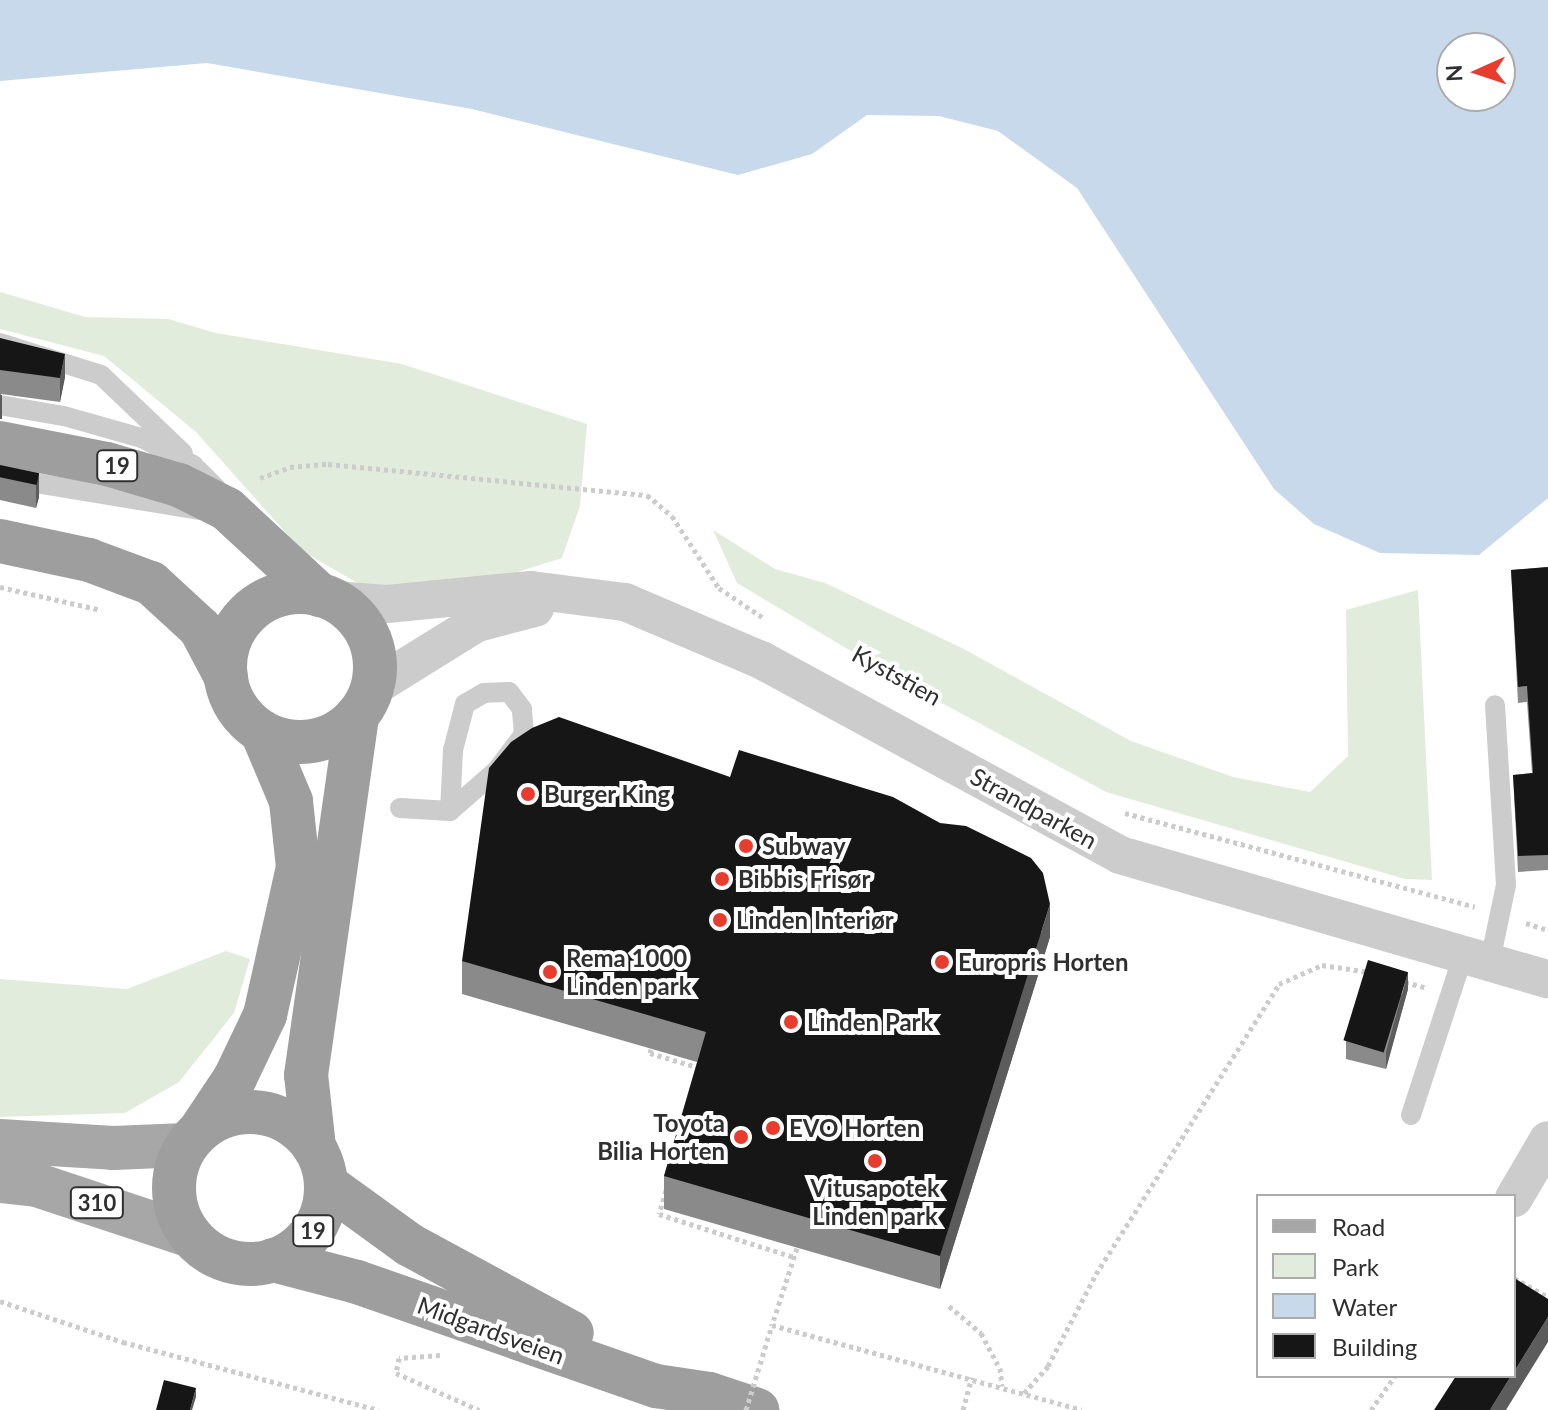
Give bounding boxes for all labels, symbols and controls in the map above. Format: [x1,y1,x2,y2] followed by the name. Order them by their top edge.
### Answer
[1436,32,1516,112] north arrow
[1440,64,1467,82] text: N
[95,448,139,484] road number: 19
[848,639,946,711] street label: Kyststien
[966,761,1102,855] street label: Strandparken
[544,780,671,808] place label: Burger King
[519,785,537,803] marker: Burger King
[762,832,846,860] place label: Subway
[737,837,755,855] marker: Subway
[738,865,870,893] place label: Bibbis Frisør
[713,870,731,888] marker: Bibbis Frisør
[736,906,894,934] place label: Linden Interiør
[711,911,729,929] marker: Linden Interiør
[566,944,691,1000] place label: Rema 1000 Linden park
[958,948,1128,976] place label: Europris Horten
[933,953,951,971] marker: Europris Horten
[541,963,559,981] marker: Rema 1000 Linden park
[807,1008,933,1036] place label: Linden Park
[782,1013,800,1031] marker: Linden Park
[597,1109,725,1165] place label: Toyota Bilia Horten
[789,1114,920,1142] place label: EVO Horten
[764,1119,782,1137] marker: EVO Horten
[732,1128,750,1146] marker: Toyota Bilia Horten
[866,1152,884,1170] marker: Vitusapotek Linden park
[810,1174,940,1230] place label: Vitusapotek Linden park
[69,1185,125,1221] road number: 310
[1256,1194,1516,1378] legend
[1332,1212,1385,1241] text: Road
[291,1213,335,1249] road number: 19
[1332,1252,1379,1281] text: Park
[414,1290,568,1370] street label: Midgardsveien
[1332,1292,1397,1321] text: Water
[1332,1332,1417,1361] text: Building

